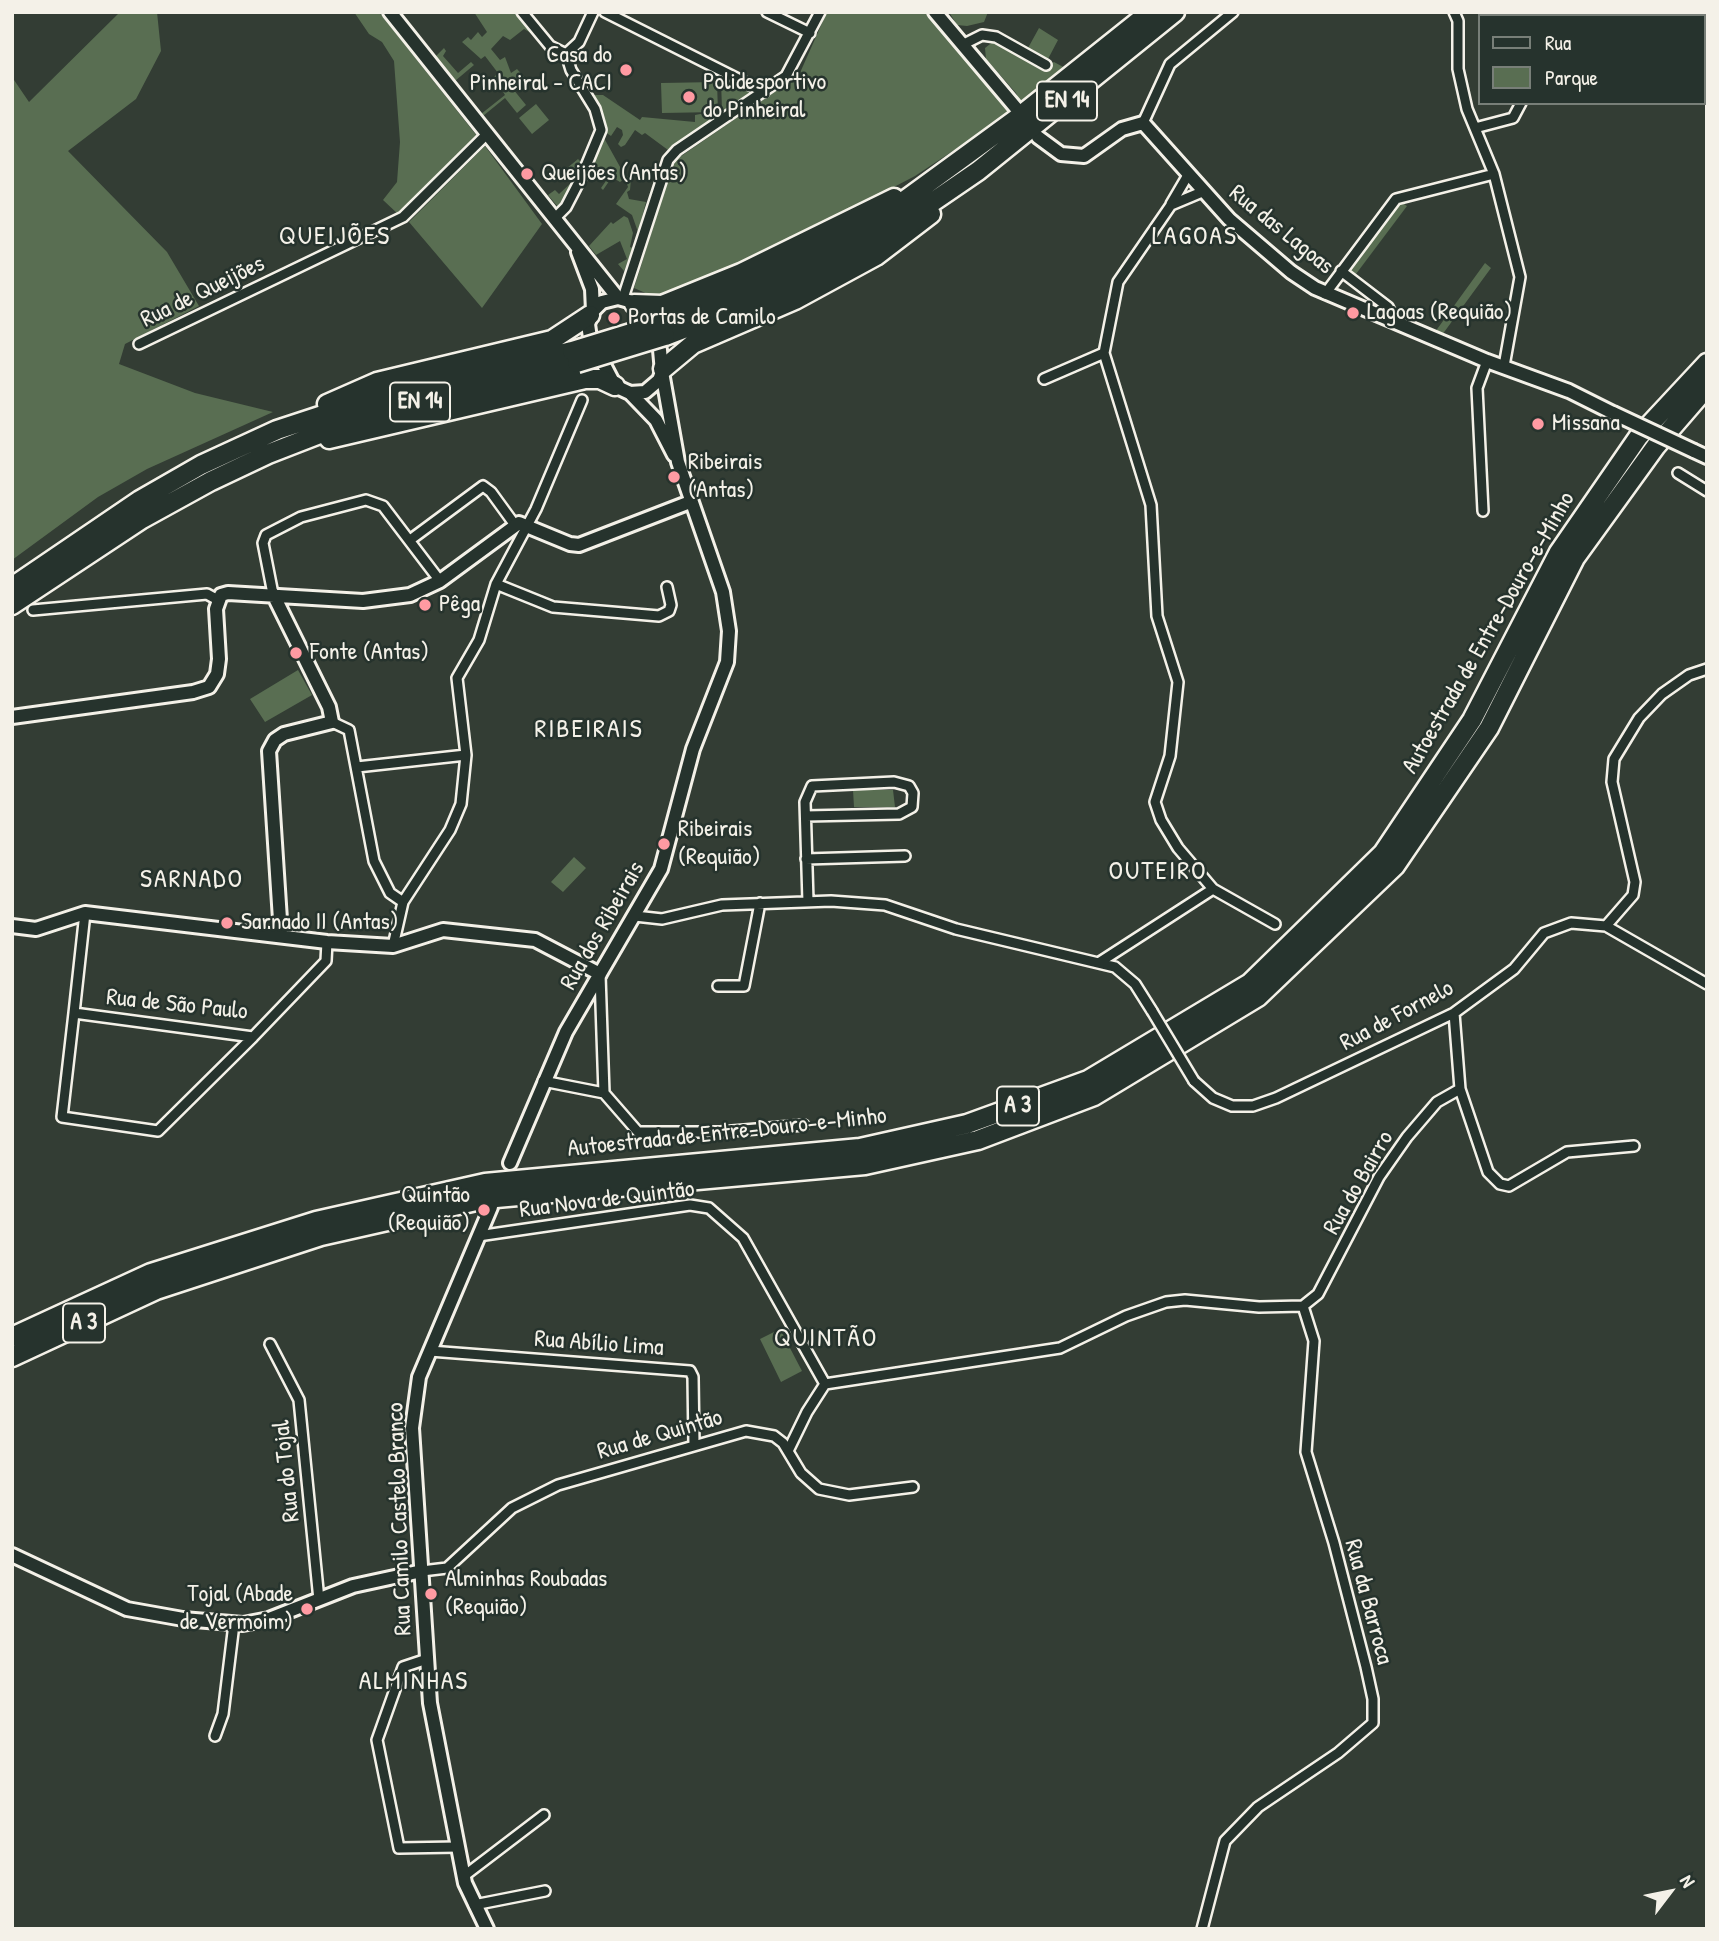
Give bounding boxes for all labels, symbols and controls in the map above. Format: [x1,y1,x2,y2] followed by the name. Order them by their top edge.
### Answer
[1478,14,1705,105] legend
[1545,28,1571,57] text: Rua
[470,42,612,98] place label: Casa do Pinheiral - CACI
[618,62,634,78] marker: Casa do Pinheiral - CACI
[1545,63,1598,92] text: Parque
[703,69,826,125] place label: Polidesportivo do Pinheiral
[1037,82,1097,120] road number: EN 14
[681,89,697,105] marker: Polidesportivo do Pinheiral
[541,160,687,188] place label: Queijões (Antas)
[519,166,535,182] marker: Queijões (Antas)
[1223,179,1339,281] street label: Rua das Lagoas
[280,221,390,253] district label: QUEIJÕES
[1153,221,1237,253] district label: LAGOAS
[136,250,270,334] street label: Rua de Queijões
[1367,299,1512,327] place label: Lagoas (Requião)
[628,304,776,332] place label: Portas de Camilo
[1345,305,1361,321] marker: Lagoas (Requião)
[606,310,622,326] marker: Portas de Camilo
[390,382,450,422] road number: EN 14
[1552,410,1620,438] place label: Missana
[1530,416,1546,432] marker: Missana
[688,449,762,505] place label: Ribeirais (Antas)
[666,469,682,485] marker: Ribeirais (Antas)
[1396,487,1582,779] street label: Autoestrada de Entre-Douro-e-Minho
[439,591,480,619] place label: Pêga
[417,597,433,613] marker: Pêga
[310,639,429,667] place label: Fonte (Antas)
[288,645,304,661] marker: Fonte (Antas)
[536,714,642,746] district label: RIBEIRAIS
[678,816,760,872] place label: Ribeirais (Requião)
[656,836,672,852] marker: Ribeirais (Requião)
[1109,856,1207,888] district label: OUTEIRO
[555,857,651,995] street label: Rua dos Ribeirais
[141,864,243,896] district label: SARNADO
[241,909,398,937] place label: Sarnado II (Antas)
[219,915,235,931] marker: Sarnado II (Antas)
[1335,974,1459,1058] street label: Rua de Fornelo
[105,983,249,1027] street label: Rua de São Paulo
[997,1086,1039,1126] road number: A 3
[566,1102,888,1164] street label: Autoestrada de Entre-Douro-e-Minho
[1318,1126,1400,1240] street label: Rua do Bairro
[518,1175,696,1225] street label: Rua Nova de Quintão
[388,1182,470,1238] place label: Quintão (Requião)
[476,1202,492,1218] marker: Quintão (Requião)
[63,1304,105,1342] road number: A 3
[775,1323,877,1355] district label: QUINTÃO
[533,1325,665,1363] street label: Rua Abílio Lima
[382,1402,418,1636] street label: Rua Camilo Castelo Branco
[594,1403,726,1467] street label: Rua de Quintão
[267,1419,307,1523] street label: Rua do Tojal
[1338,1536,1398,1668] street label: Rua da Barroca
[445,1566,607,1622] place label: Alminhas Roubadas (Requião)
[180,1581,293,1637] place label: Tojal (Abade de Vermoim)
[423,1586,439,1602] marker: Alminhas Roubadas (Requião)
[299,1601,315,1617] marker: Tojal (Abade de Vermoim)
[360,1666,468,1698] district label: ALMINHAS
[1635,1857,1705,1927] north arrow
[1674,1870,1702,1892] text: N

